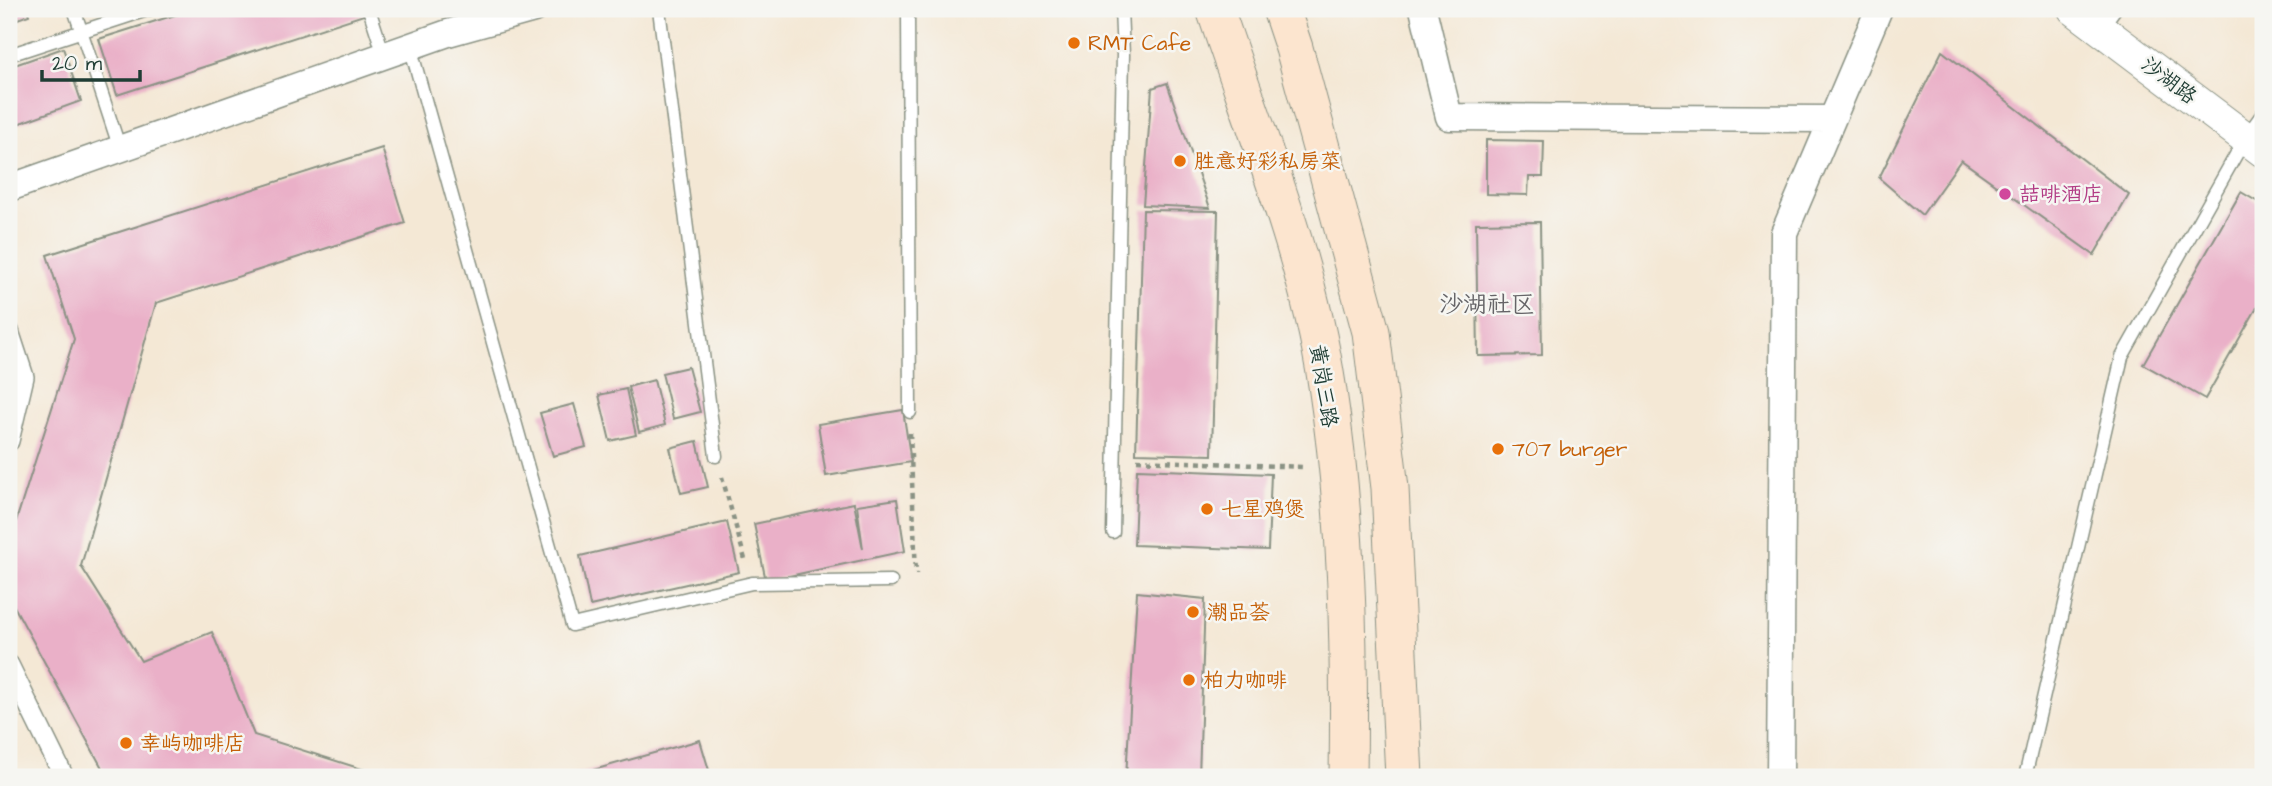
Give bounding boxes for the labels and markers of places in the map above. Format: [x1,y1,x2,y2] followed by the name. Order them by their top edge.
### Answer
[1088,29,1191,58] place label: RMT Cafe
[1066,35,1082,51] marker: RMT Cafe
[1194,147,1341,176] place label: 胜意好彩私房菜
[1172,153,1188,169] marker: 胜意好彩私房菜
[2019,180,2103,209] place label: 喆啡酒店
[1997,186,2013,202] marker: 喆啡酒店
[1512,435,1628,466] place label: 707 burger
[1490,441,1506,457] marker: 707 burger
[1221,495,1305,524] place label: 七星鸡煲
[1199,501,1215,517] marker: 七星鸡煲
[1207,598,1270,627] place label: 潮品荟
[1185,604,1201,620] marker: 潮品荟
[1203,666,1287,695] place label: 柏力咖啡
[1181,672,1197,688] marker: 柏力咖啡
[140,729,245,758] place label: 幸屿咖啡店
[118,735,134,751] marker: 幸屿咖啡店

